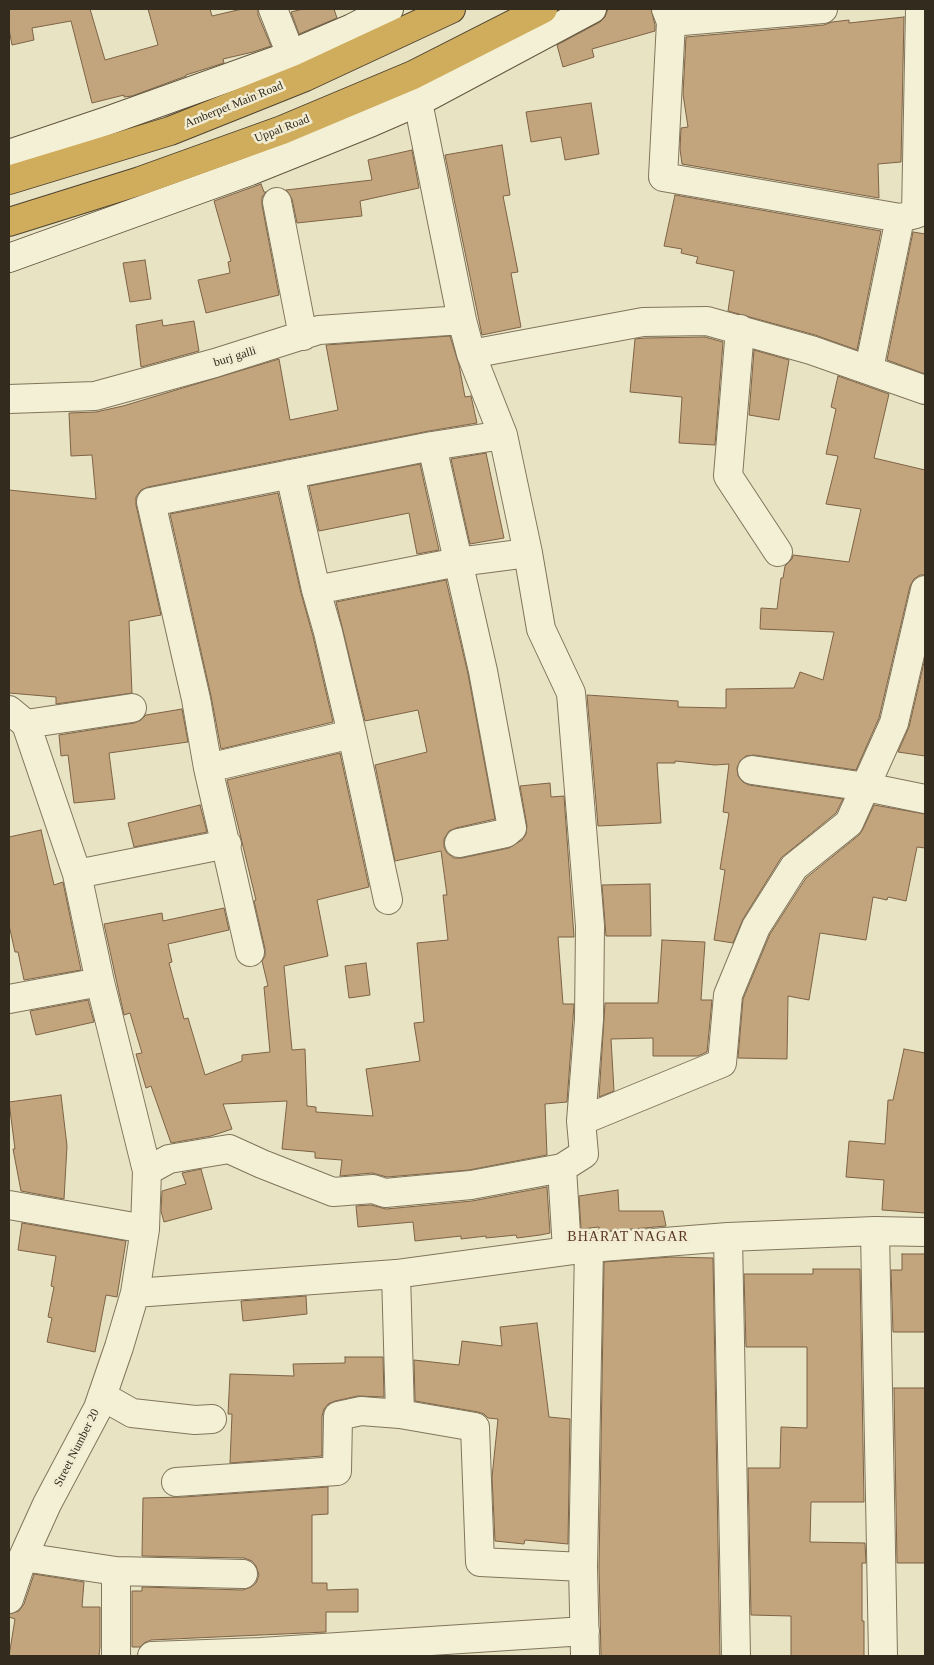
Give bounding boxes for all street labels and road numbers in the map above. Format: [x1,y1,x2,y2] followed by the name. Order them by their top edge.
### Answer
[183,79,285,131] street label: Amberpet Main Road
[253,112,311,146] street label: Uppal Road
[212,344,258,370] street label: burj galli
[51,1407,103,1489] street label: Street Number 20

